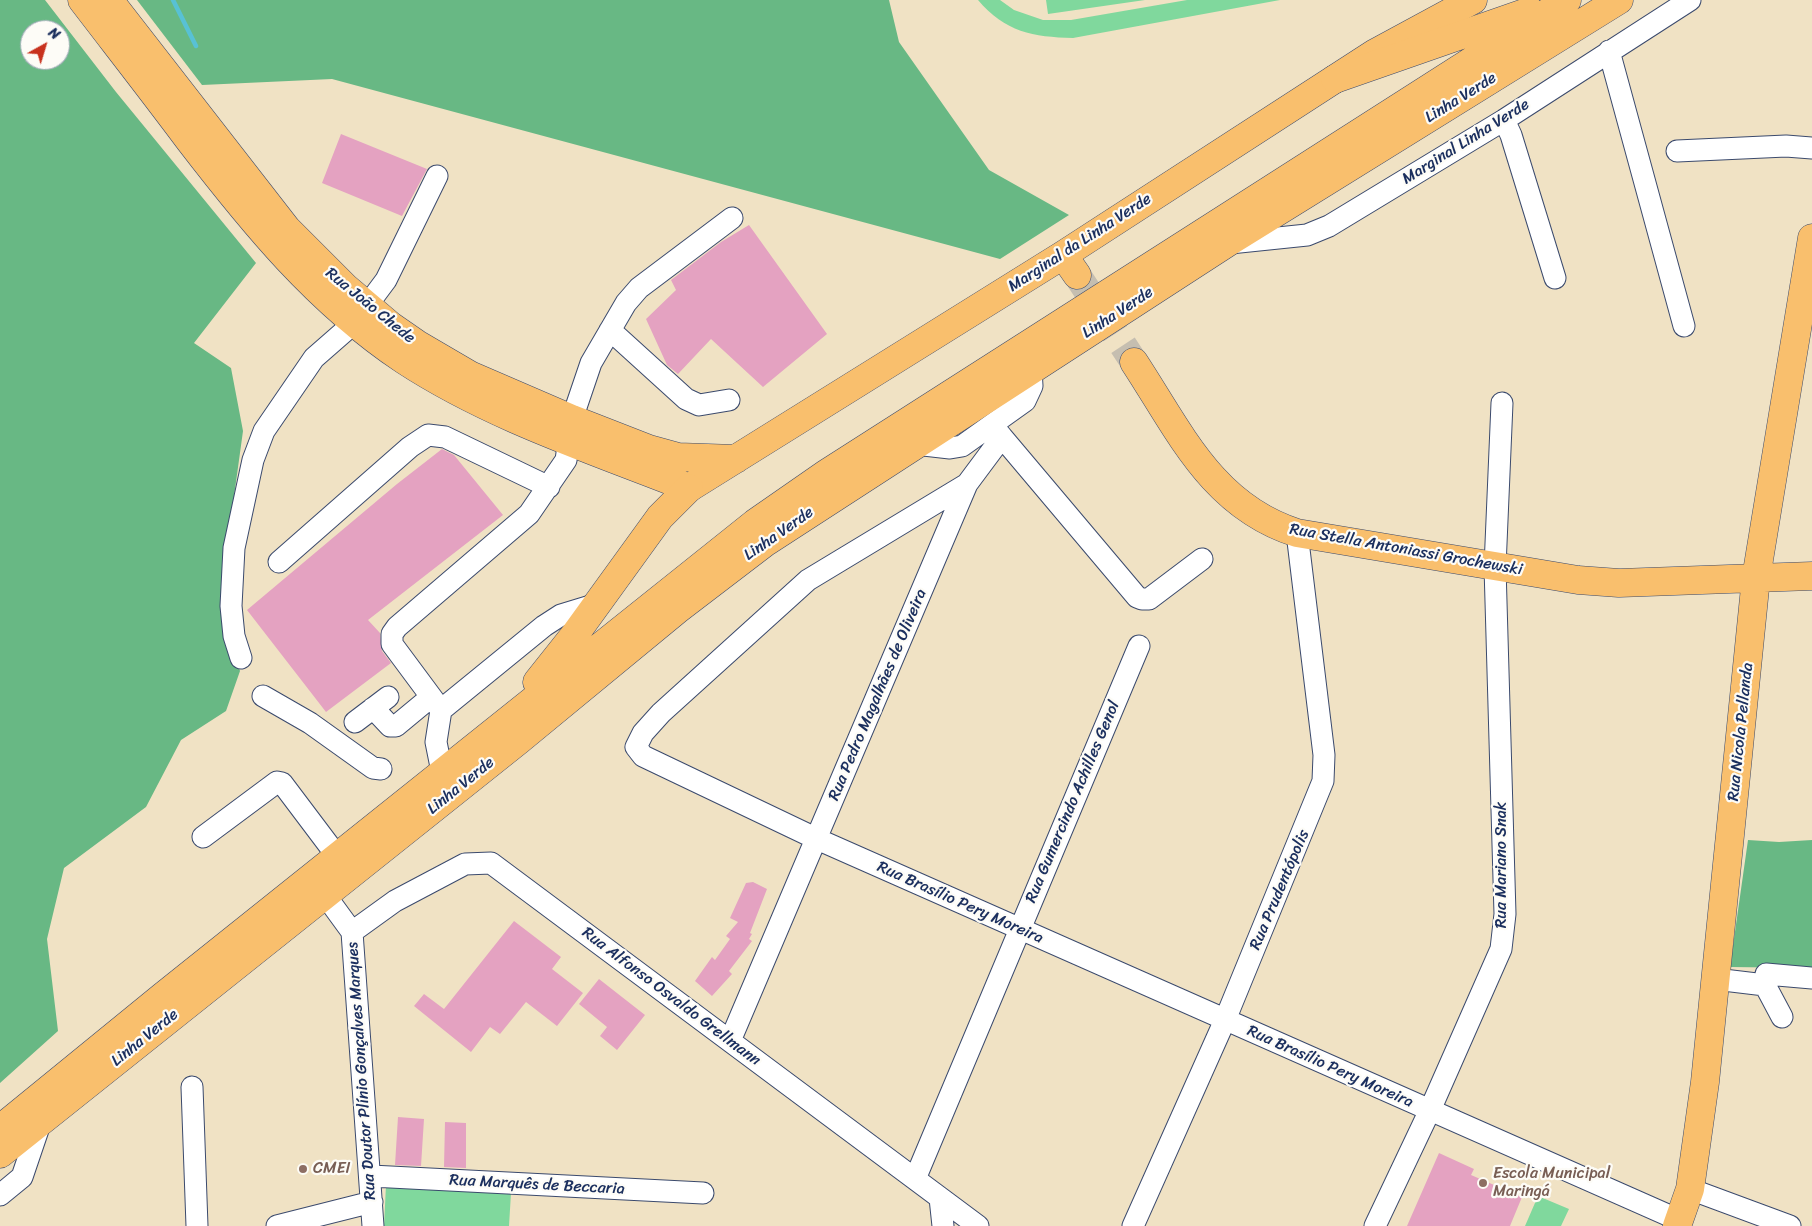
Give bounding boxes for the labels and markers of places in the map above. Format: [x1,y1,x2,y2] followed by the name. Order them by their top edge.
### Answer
[313,1159,350,1179] place label: CMEI
[297,1163,309,1175] marker: CMEI
[1493,1164,1610,1202] place label: Escola Municipal Maringá
[1477,1177,1489,1189] marker: Escola Municipal Maringá

